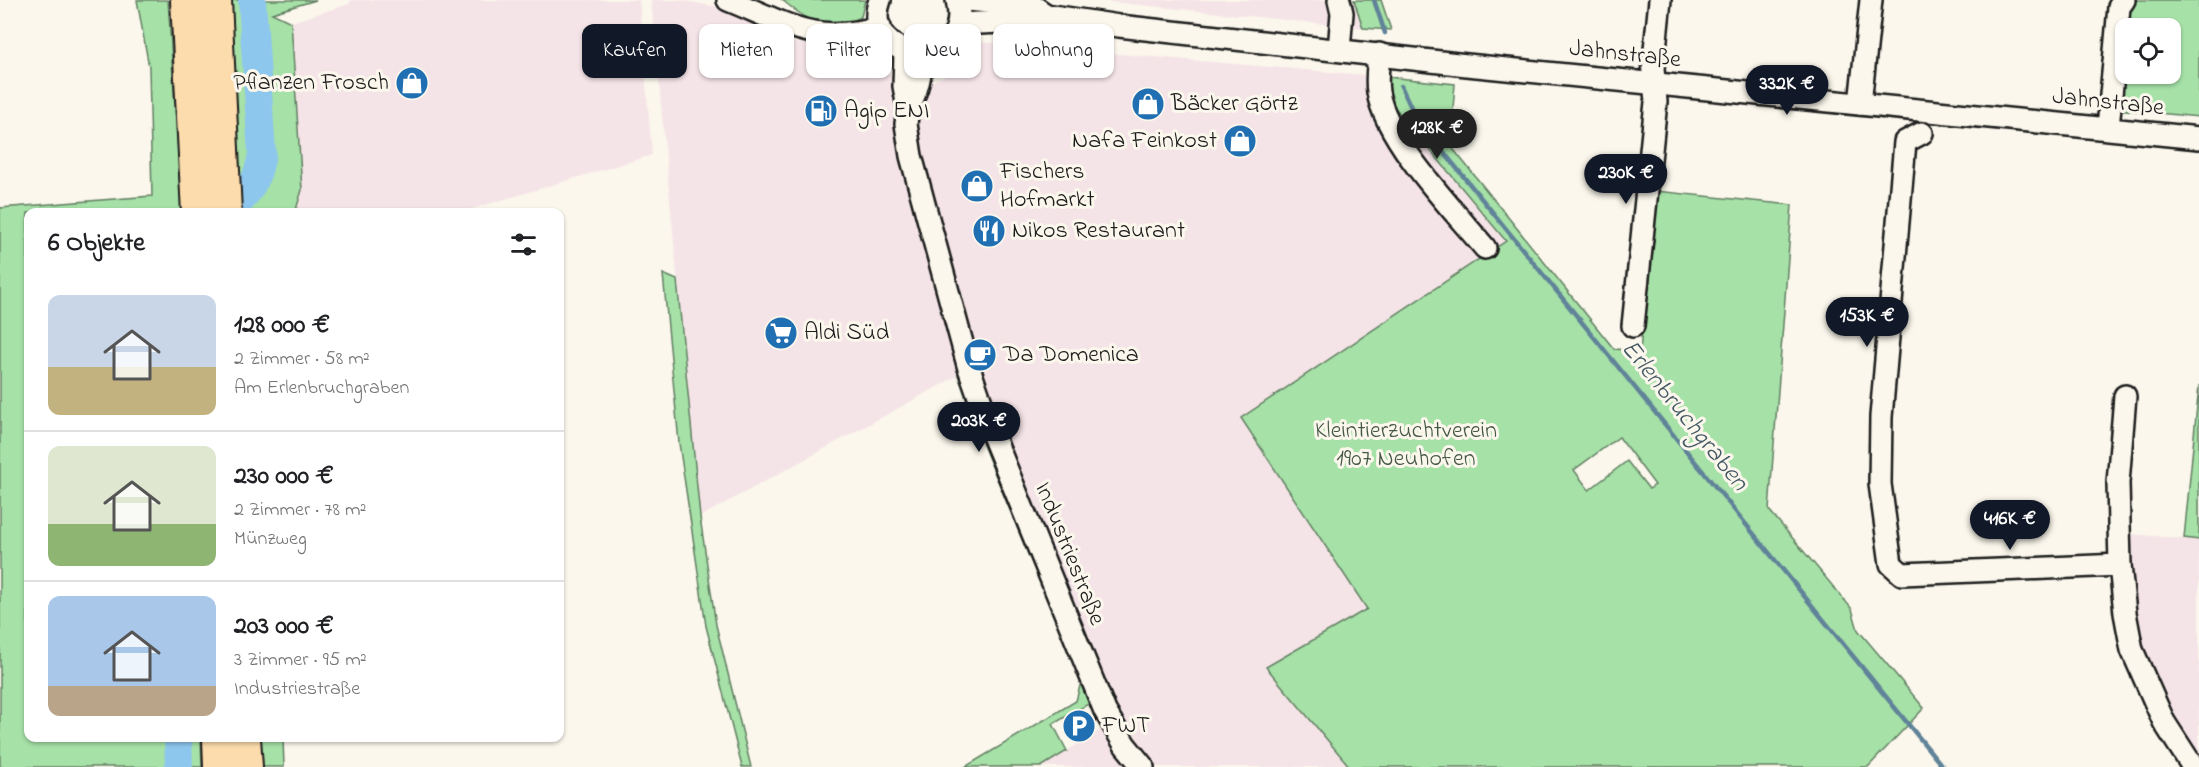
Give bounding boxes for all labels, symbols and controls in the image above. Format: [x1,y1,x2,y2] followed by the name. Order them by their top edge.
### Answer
[2115,18,2181,84] map controls
[2115,18,2181,84] button: locate
[582,24,687,78] chip: Kaufen
[699,24,794,78] chip: Mieten
[806,24,892,78] chip: Filter
[904,24,981,78] chip: Neu
[993,24,1114,78] chip: Wohnung
[1568,32,1683,78] street label: Jahnstraße
[394,65,430,101] shop icon: Pflanzen Frosch
[1738,65,1836,116] pin: 332K €
[233,66,389,101] place label: Pflanzen Frosch
[1759,70,1815,99] text: 332K €
[2051,80,2166,126] street label: Jahnstraße
[1130,86,1166,122] shop icon: Bäcker Görtz
[1170,87,1299,122] place label: Bäcker Görtz
[803,93,839,129] fuel station icon: Agip ENI
[844,94,929,129] place label: Agip ENI
[1388,109,1486,160] pin: 128K €
[1411,114,1463,143] text: 128K €
[1222,123,1258,159] shop icon: Nafa Feinkost
[1072,124,1217,159] place label: Nafa Feinkost
[1577,154,1675,205] pin: 230K €
[999,155,1094,218] place label: Fischers Hofmarkt
[1598,159,1654,188] text: 230K €
[959,168,995,204] shop icon: Fischers Hofmarkt
[971,213,1007,249] restaurant icon: Nikos Restaurant
[1012,214,1185,249] place label: Nikos Restaurant
[48,225,145,263] text: 6 Objekte
[507,228,540,261] icon: filters
[1818,297,1916,348] pin: 153K €
[1840,302,1894,331] text: 153K €
[234,307,330,345] text: 128 000 €
[763,315,799,351] supermarket icon: Aldi Süd
[804,316,890,351] place label: Aldi Süd
[96,319,168,391] icon: home
[1611,332,1758,501] water label: Erlenbruchgraben
[962,337,998,373] cafe icon: Da Domenica
[1002,338,1139,373] place label: Da Domenica
[234,345,370,374] text: 2 Zimmer · 58 m²
[234,374,409,403] text: Am Erlenbruchgraben
[930,402,1028,453] pin: 203K €
[951,407,1007,436] text: 203K €
[1315,414,1497,477] park label: Kleintierzuchtverein 1907 Neuhofen
[234,458,334,496] text: 230 000 €
[96,470,168,542] icon: home
[1024,477,1114,631] street label: Industriestraße
[234,496,367,525] text: 2 Zimmer · 78 m²
[1961,500,2059,551] pin: 416K €
[1984,505,2036,534] text: 416K €
[234,525,307,554] text: Münzweg
[234,608,334,646] text: 203 000 €
[96,620,168,692] icon: home
[234,646,367,675] text: 3 Zimmer · 95 m²
[234,675,360,704] text: Industriestraße
[1061,708,1097,744] parking icon: FWT
[1101,709,1150,744] place label: FWT

